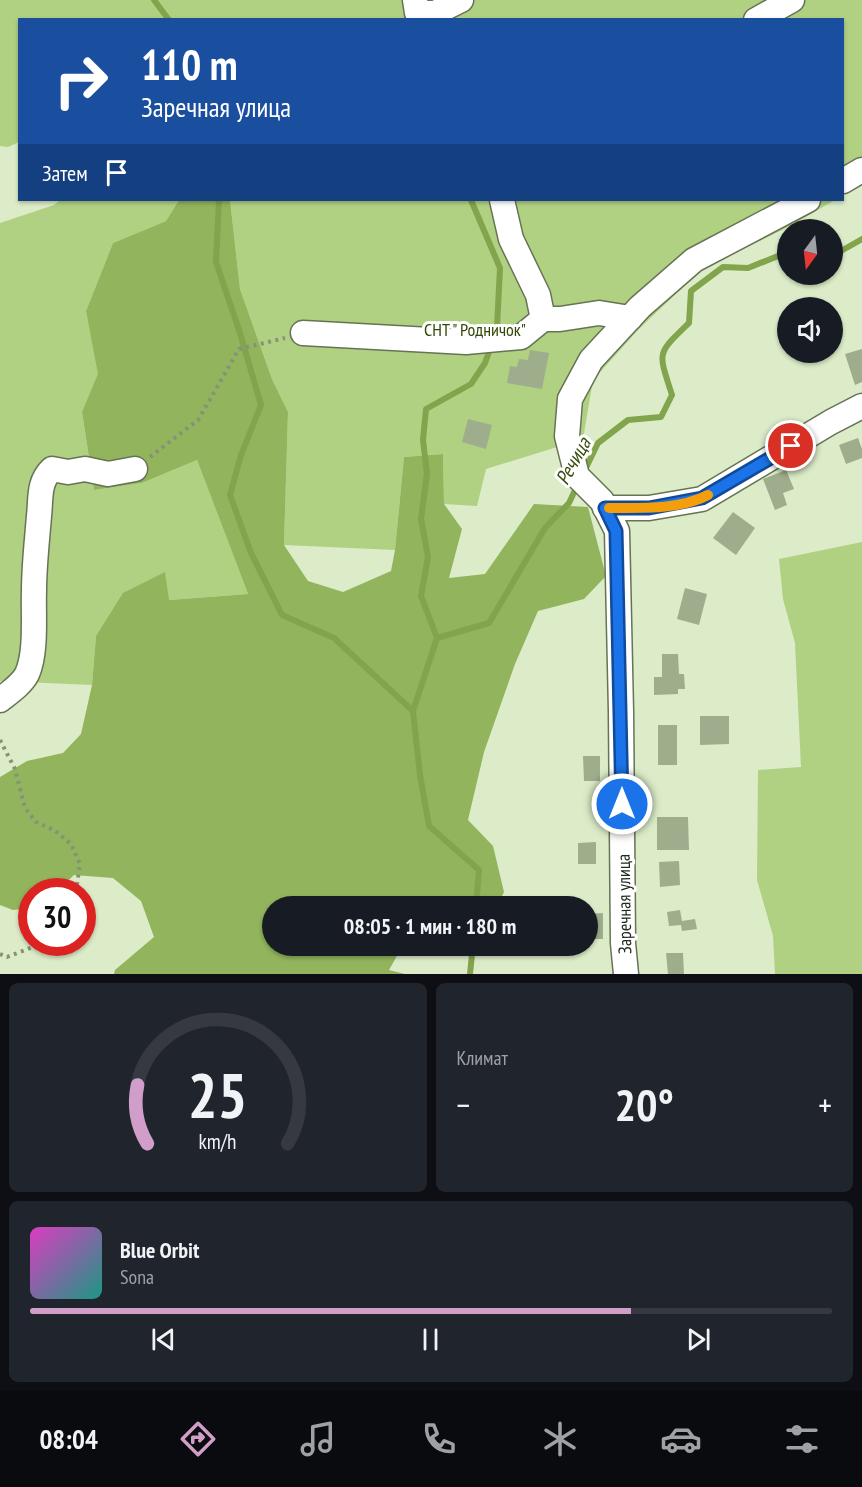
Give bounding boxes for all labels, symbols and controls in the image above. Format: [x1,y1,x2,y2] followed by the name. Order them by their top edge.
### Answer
[141,37,238,92] text: 110 m
[42,42,120,120] icon: right
[141,90,291,124] text: Заречная улица
[100,156,133,189] icon: arrive
[42,159,88,187] text: Затем
[777,219,843,285] north arrow
[777,219,843,363] map controls
[777,297,843,363] button: sound
[424,318,526,341] park label: СНТ " Родничок"
[765,420,816,471] pin
[774,429,807,462] icon: arrive
[549,432,597,489] water label: Речица
[590,772,654,836] position arrow
[612,854,636,954] street label: Заречная улица
[18,878,96,956] speed limit sign: 30
[344,912,516,940] text: 08:05 · 1 мин · 180 m
[457,1045,508,1071] text: Климат
[188,1054,248,1135] text: 25
[615,1075,674,1133] text: 20°
[457,1083,470,1126] text: −
[818,1083,832,1126] text: +
[199,1128,237,1156] text: km/h
[120,1236,199,1264] text: Blue Orbit
[120,1264,154,1290] text: Sona
[147,1323,180,1356] icon: previous
[414,1323,447,1356] icon: pause
[682,1323,715,1356] icon: next
[177,1418,219,1460] icon: directions
[297,1418,339,1460] icon: music
[418,1418,460,1460] icon: phone
[539,1418,581,1460] icon: climate
[660,1418,702,1460] icon: car
[781,1418,823,1460] icon: filters
[39,1422,98,1456] text: 08:04

